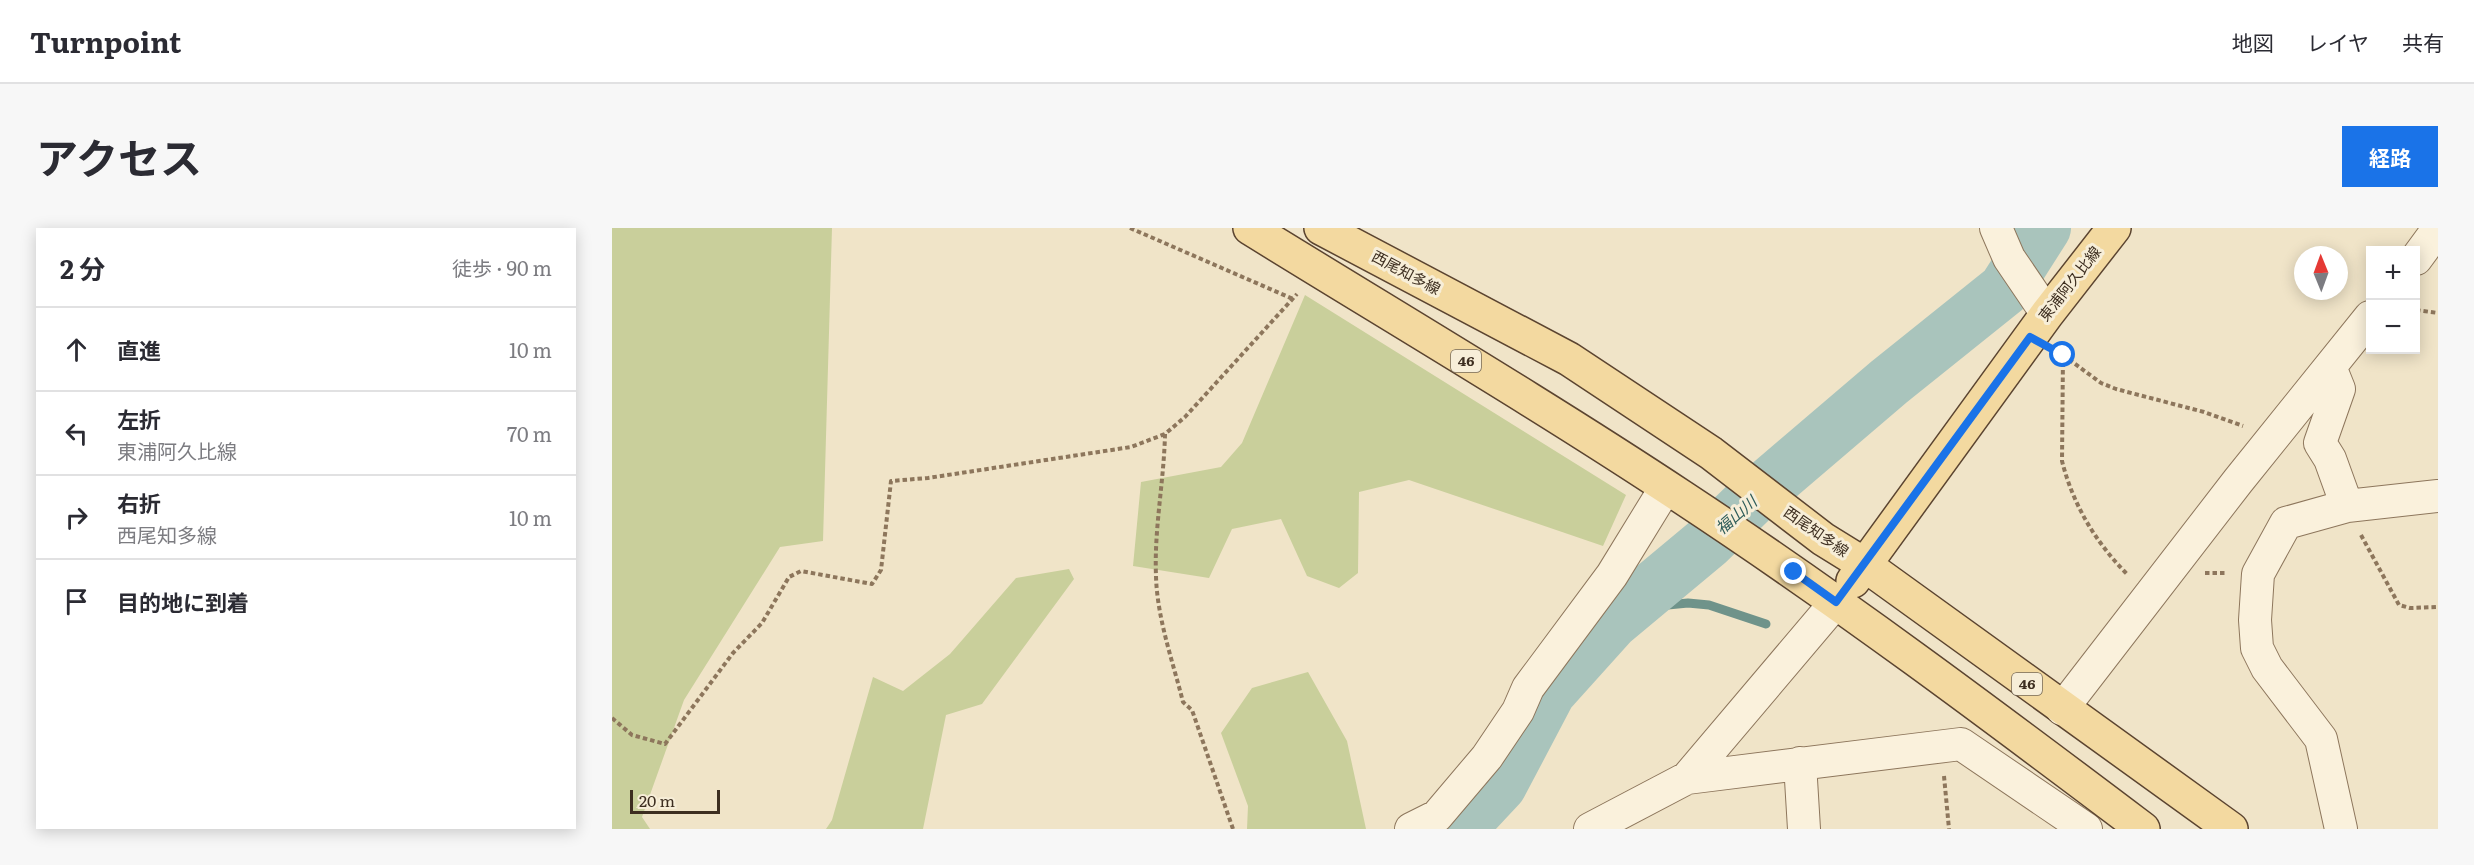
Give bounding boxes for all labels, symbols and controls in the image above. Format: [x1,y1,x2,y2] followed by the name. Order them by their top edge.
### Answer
[30,20,181,62] text: Turnpoint
[2232,26,2274,57] text: 地図
[2307,26,2369,57] text: レイヤ
[2402,26,2444,57] text: 共有
[36,125,202,187] text: アクセス
[2342,126,2438,187] button: 経路
[2032,241,2106,326] street label: 東浦阿久比線
[1368,244,1445,299] street label: 西尾知多線
[2294,246,2348,300] north arrow
[2366,246,2420,354] map controls
[2366,246,2420,300] button: +
[60,248,105,287] text: 2 分
[452,252,552,282] text: 徒歩 · 90 m
[2366,300,2420,354] button: −
[60,333,93,366] icon: ahead
[117,333,161,366] text: 直進
[509,334,552,364] text: 10 m
[2049,341,2075,367] route start
[1451,350,1481,372] road number: 46
[117,402,161,435] text: 左折
[60,417,93,450] icon: left
[507,418,552,448] text: 70 m
[117,435,237,465] text: 東浦阿久比線
[117,486,161,519] text: 右折
[1709,488,1763,539] water label: 福山川
[1780,500,1854,562] street label: 西尾知多線
[60,501,93,534] icon: right
[509,502,552,532] text: 10 m
[117,519,217,549] text: 西尾知多線
[1780,558,1806,584] route end
[60,585,93,618] icon: arrive
[117,585,249,618] text: 目的地に到着
[2012,673,2042,695] road number: 46
[630,787,720,814] scale bar
[639,788,675,812] text: 20 m

